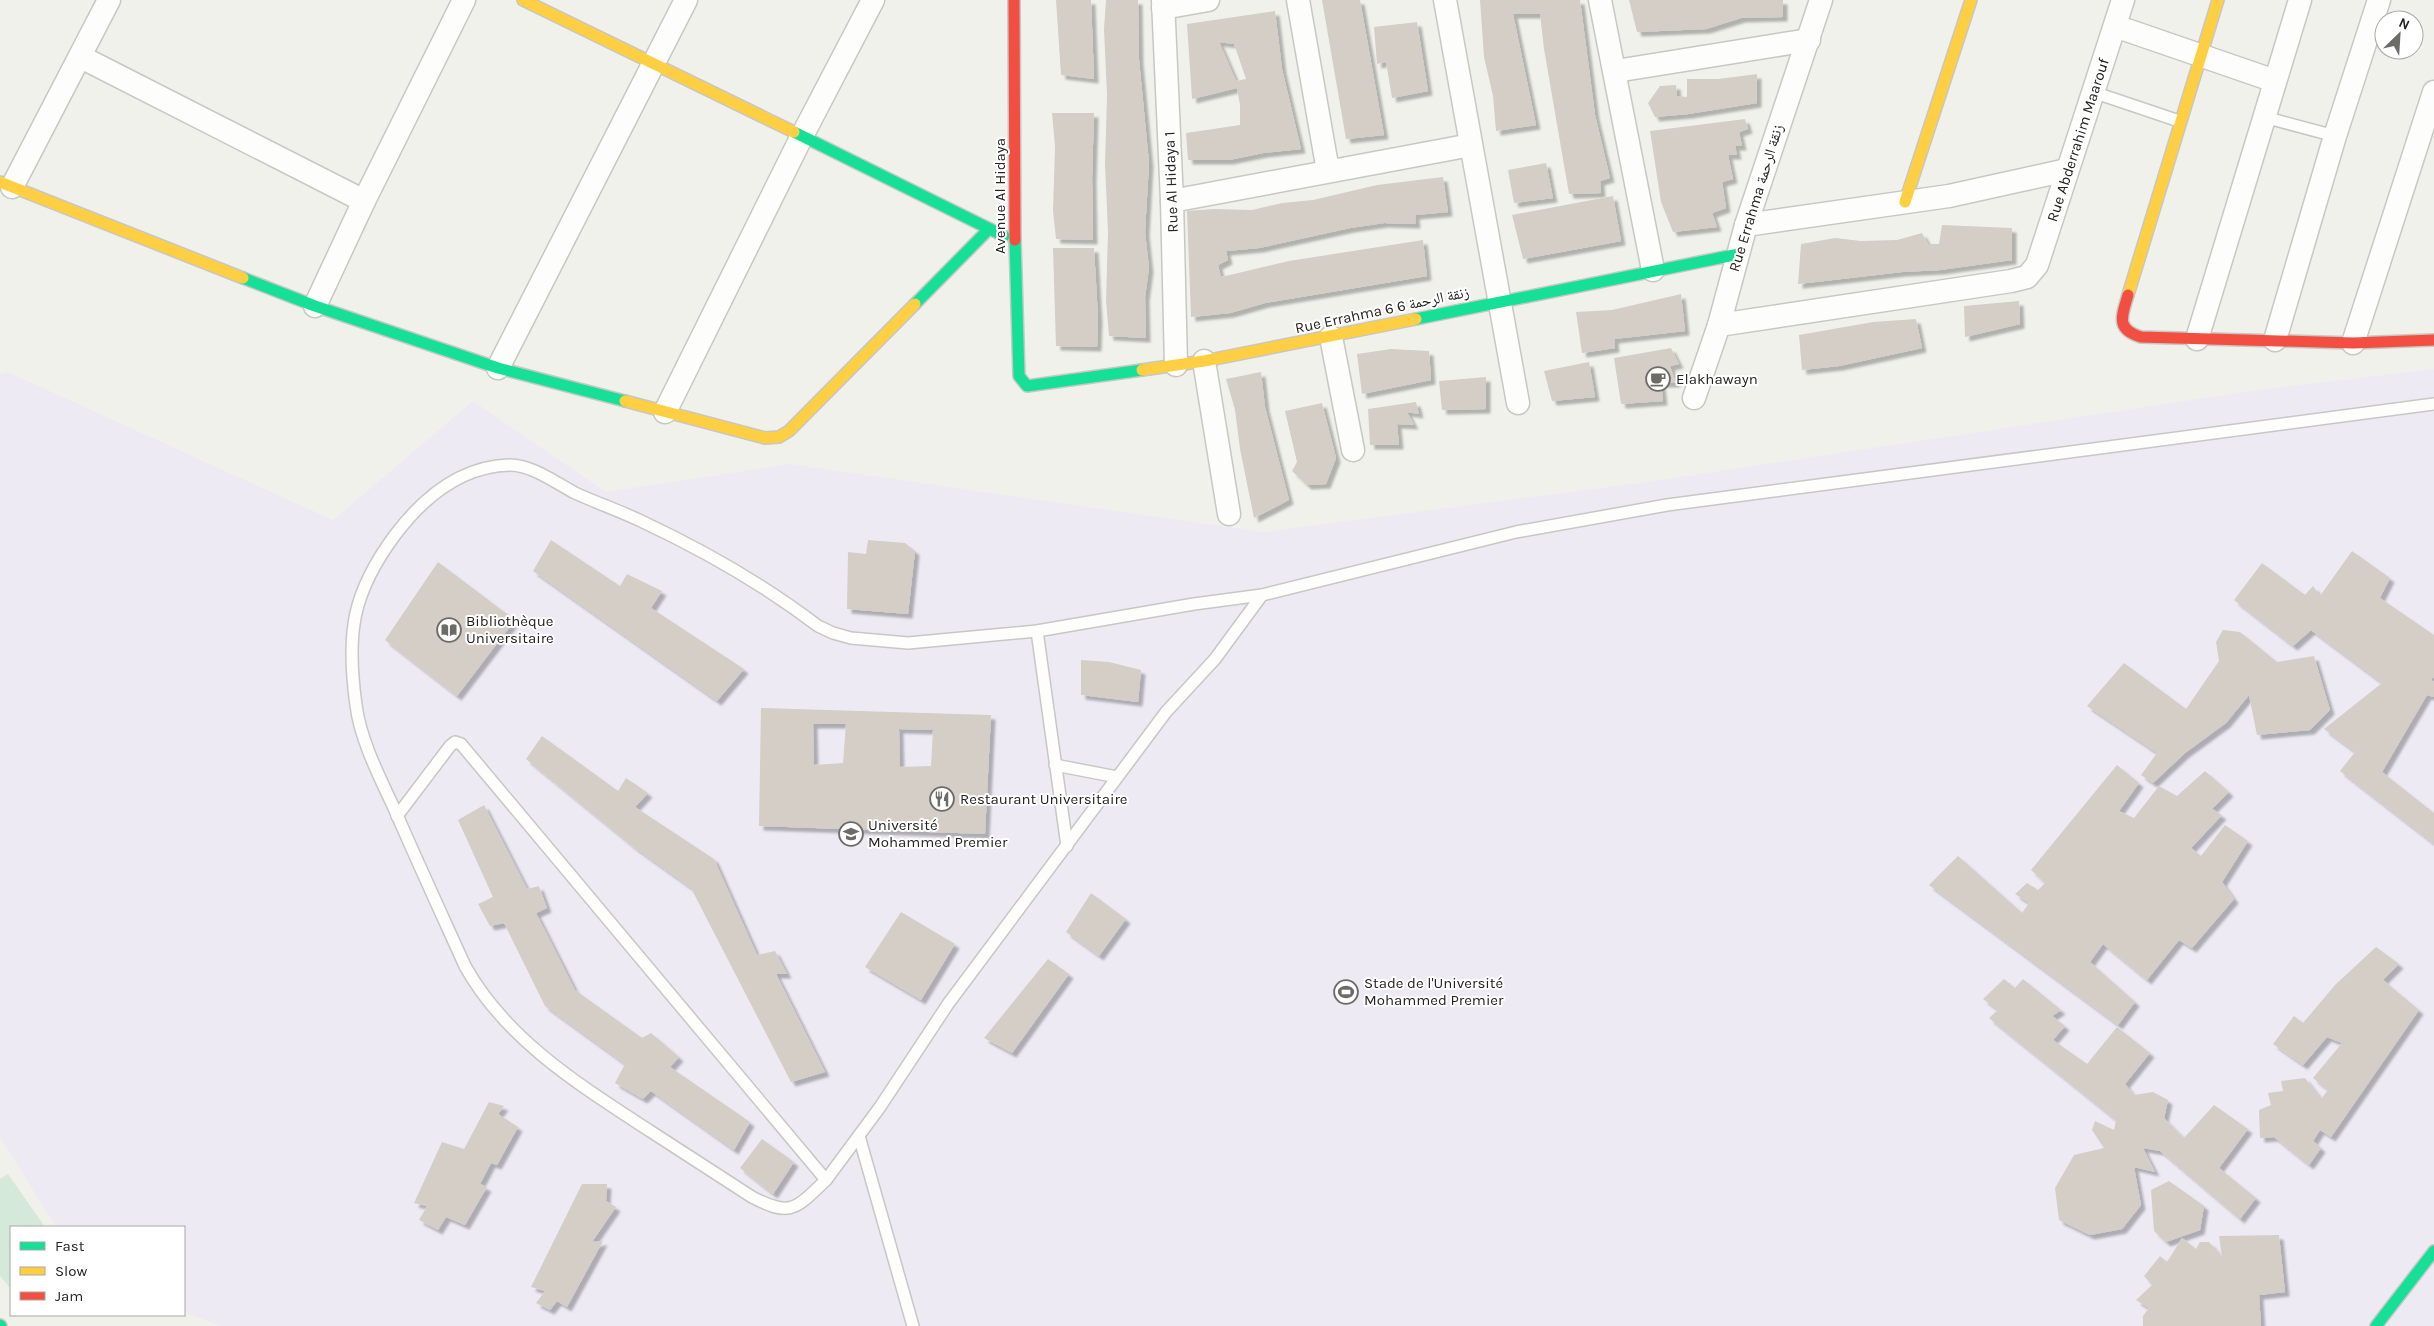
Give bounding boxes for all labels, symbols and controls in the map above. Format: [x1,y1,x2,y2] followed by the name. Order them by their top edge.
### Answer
[2374,10,2424,60] north arrow
[2396,14,2412,33] text: N
[2043,55,2113,224] street label: Rue Abderrahim Maarouf
[1725,122,1787,274] street label: Rue Errahma زنقة الرحمة
[1160,131,1182,233] street label: Rue Al Hidaya 1
[991,138,1009,254] street label: Avenue Al Hidaya
[1293,283,1471,337] street label: Rue Errahma 6 6 زنقة الرحمة
[1645,366,1671,392] cafe icon: Elakhawayn
[1676,370,1758,388] place label: Elakhawayn
[466,612,554,647] place label: Bibliothèque Universitaire
[436,617,462,643] library icon: Bibliothèque Universitaire
[929,786,955,812] restaurant icon: Restaurant Universitaire
[960,790,1128,808] place label: Restaurant Universitaire
[868,816,1008,851] place label: Université Mohammed Premier
[838,821,864,847] school or university icon: Université Mohammed Premier
[1364,974,1504,1009] place label: Stade de l'Université Mohammed Premier
[1333,979,1359,1005] sports icon: Stade de l'Université Mohammed Premier
[10,1226,185,1316] legend
[55,1237,85,1255] text: Fast
[55,1262,87,1280] text: Slow
[55,1287,83,1305] text: Jam

